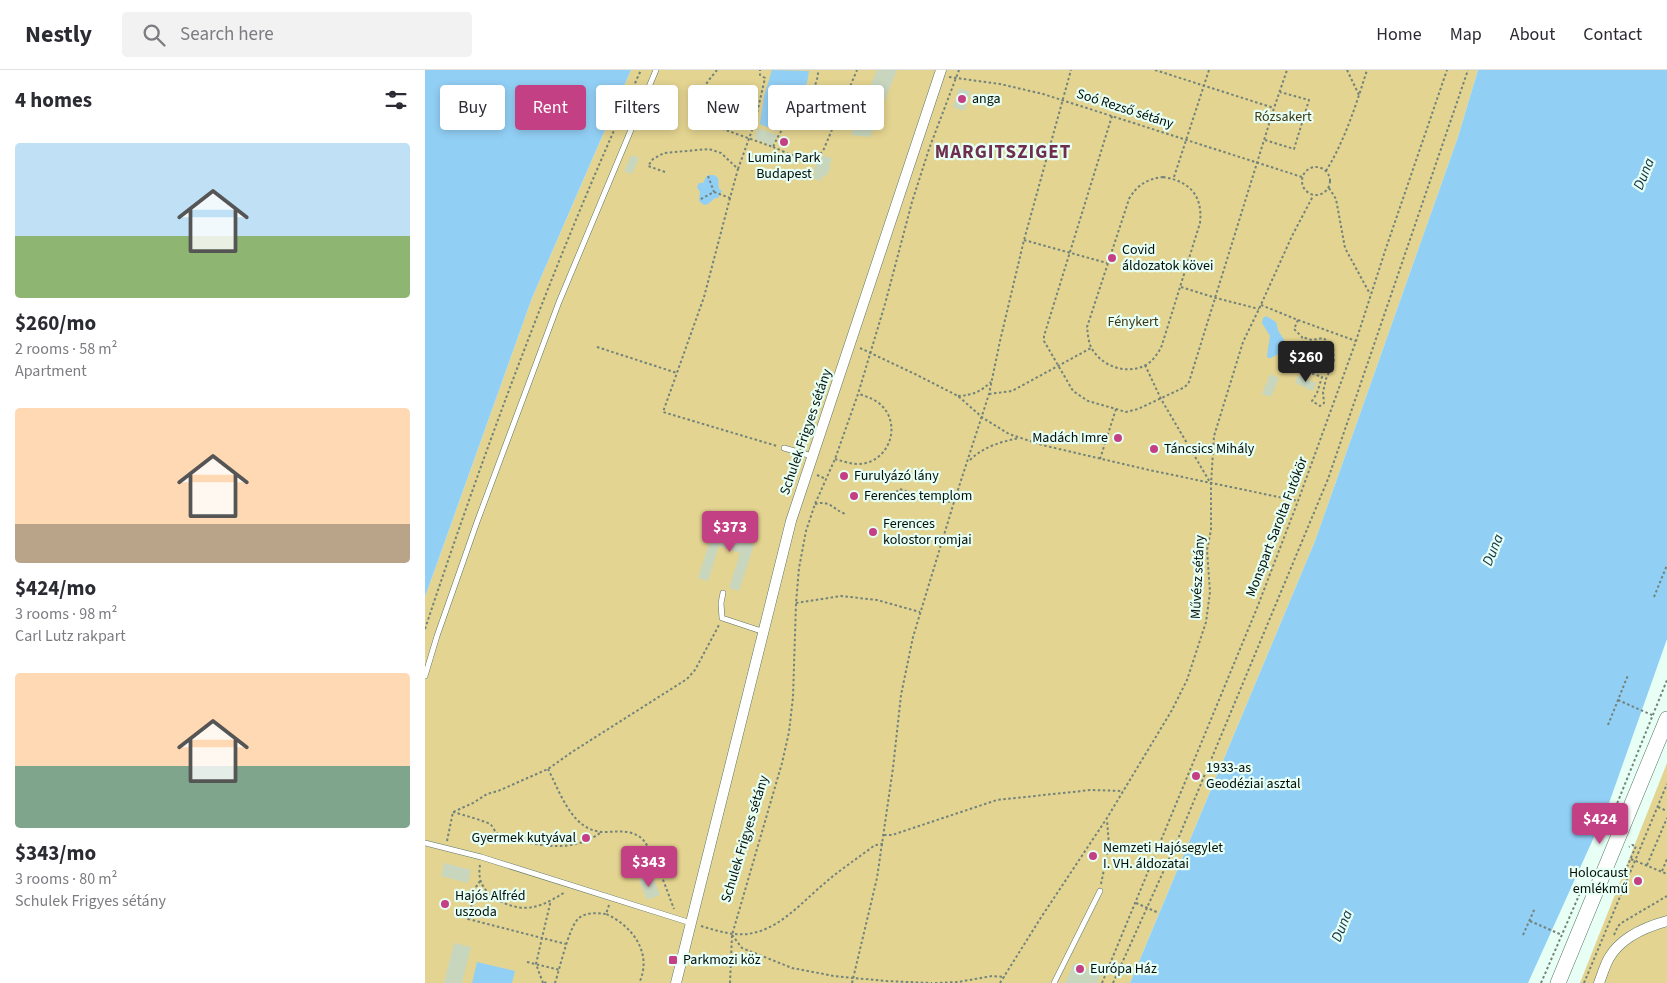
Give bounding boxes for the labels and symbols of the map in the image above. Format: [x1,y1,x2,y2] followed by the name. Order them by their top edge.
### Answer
[1074,84,1176,134] street label: Soó Rezső sétány
[972,89,1001,109] place label: anga
[956,93,968,105] marker: anga
[1254,107,1312,127] park label: Rózsakert
[778,136,790,148] marker: Lumina Park Budapest
[935,139,1071,166] district label: MARGITSZIGET
[747,148,821,184] place label: Lumina Park Budapest
[1628,155,1660,193] water label: Duna
[1122,240,1213,276] place label: Covid áldozatok kövei
[1106,252,1118,264] marker: Covid áldozatok kövei
[1107,312,1159,332] park label: Fénykert
[1276,340,1336,383] pin: $260
[775,366,837,498] street label: Schulek Frigyes sétány
[1032,428,1108,448] place label: Madách Imre
[1112,432,1124,444] marker: Madách Imre
[1164,439,1255,459] place label: Táncsics Mihály
[1148,443,1160,455] marker: Táncsics Mihály
[1241,454,1313,600] street label: Monspart Sarolta Futókör
[854,466,939,486] place label: Furulyázó lány
[838,470,850,482] marker: Furulyázó lány
[864,486,972,506] place label: Ferences templom
[848,490,860,502] marker: Ferences templom
[700,510,760,553] pin: $373
[883,514,972,550] place label: Ferences kolostor romjai
[867,526,879,538] marker: Ferences kolostor romjai
[1477,531,1509,569] water label: Duna
[1186,534,1210,620] street label: Művész sétány
[1206,758,1301,794] place label: 1933-as Geodéziai asztal
[1190,770,1202,782] marker: 1933-as Geodéziai asztal
[716,773,774,905] street label: Schulek Frigyes sétány
[1570,802,1630,845] pin: $424
[472,828,576,848] place label: Gyermek kutyával
[580,832,592,844] marker: Gyermek kutyával
[1103,838,1223,874] place label: Nemzeti Hajósegylet I. VH. áldozatai
[619,846,679,888] pin: $343
[1087,850,1099,862] marker: Nemzeti Hajósegylet I. VH. áldozatai
[1569,863,1628,899] place label: Holocaust emlékmű
[1632,875,1644,887] marker: Holocaust emlékmű
[455,886,526,922] place label: Hajós Alfréd uszoda
[439,898,451,910] marker: Hajós Alfréd uszoda
[1326,907,1358,945] water label: Duna
[683,950,761,970] place label: Parkmozi köz
[667,954,679,966] marker: Parkmozi köz
[1090,959,1157,979] place label: Európa Ház
[1074,963,1086,975] marker: Európa Ház

